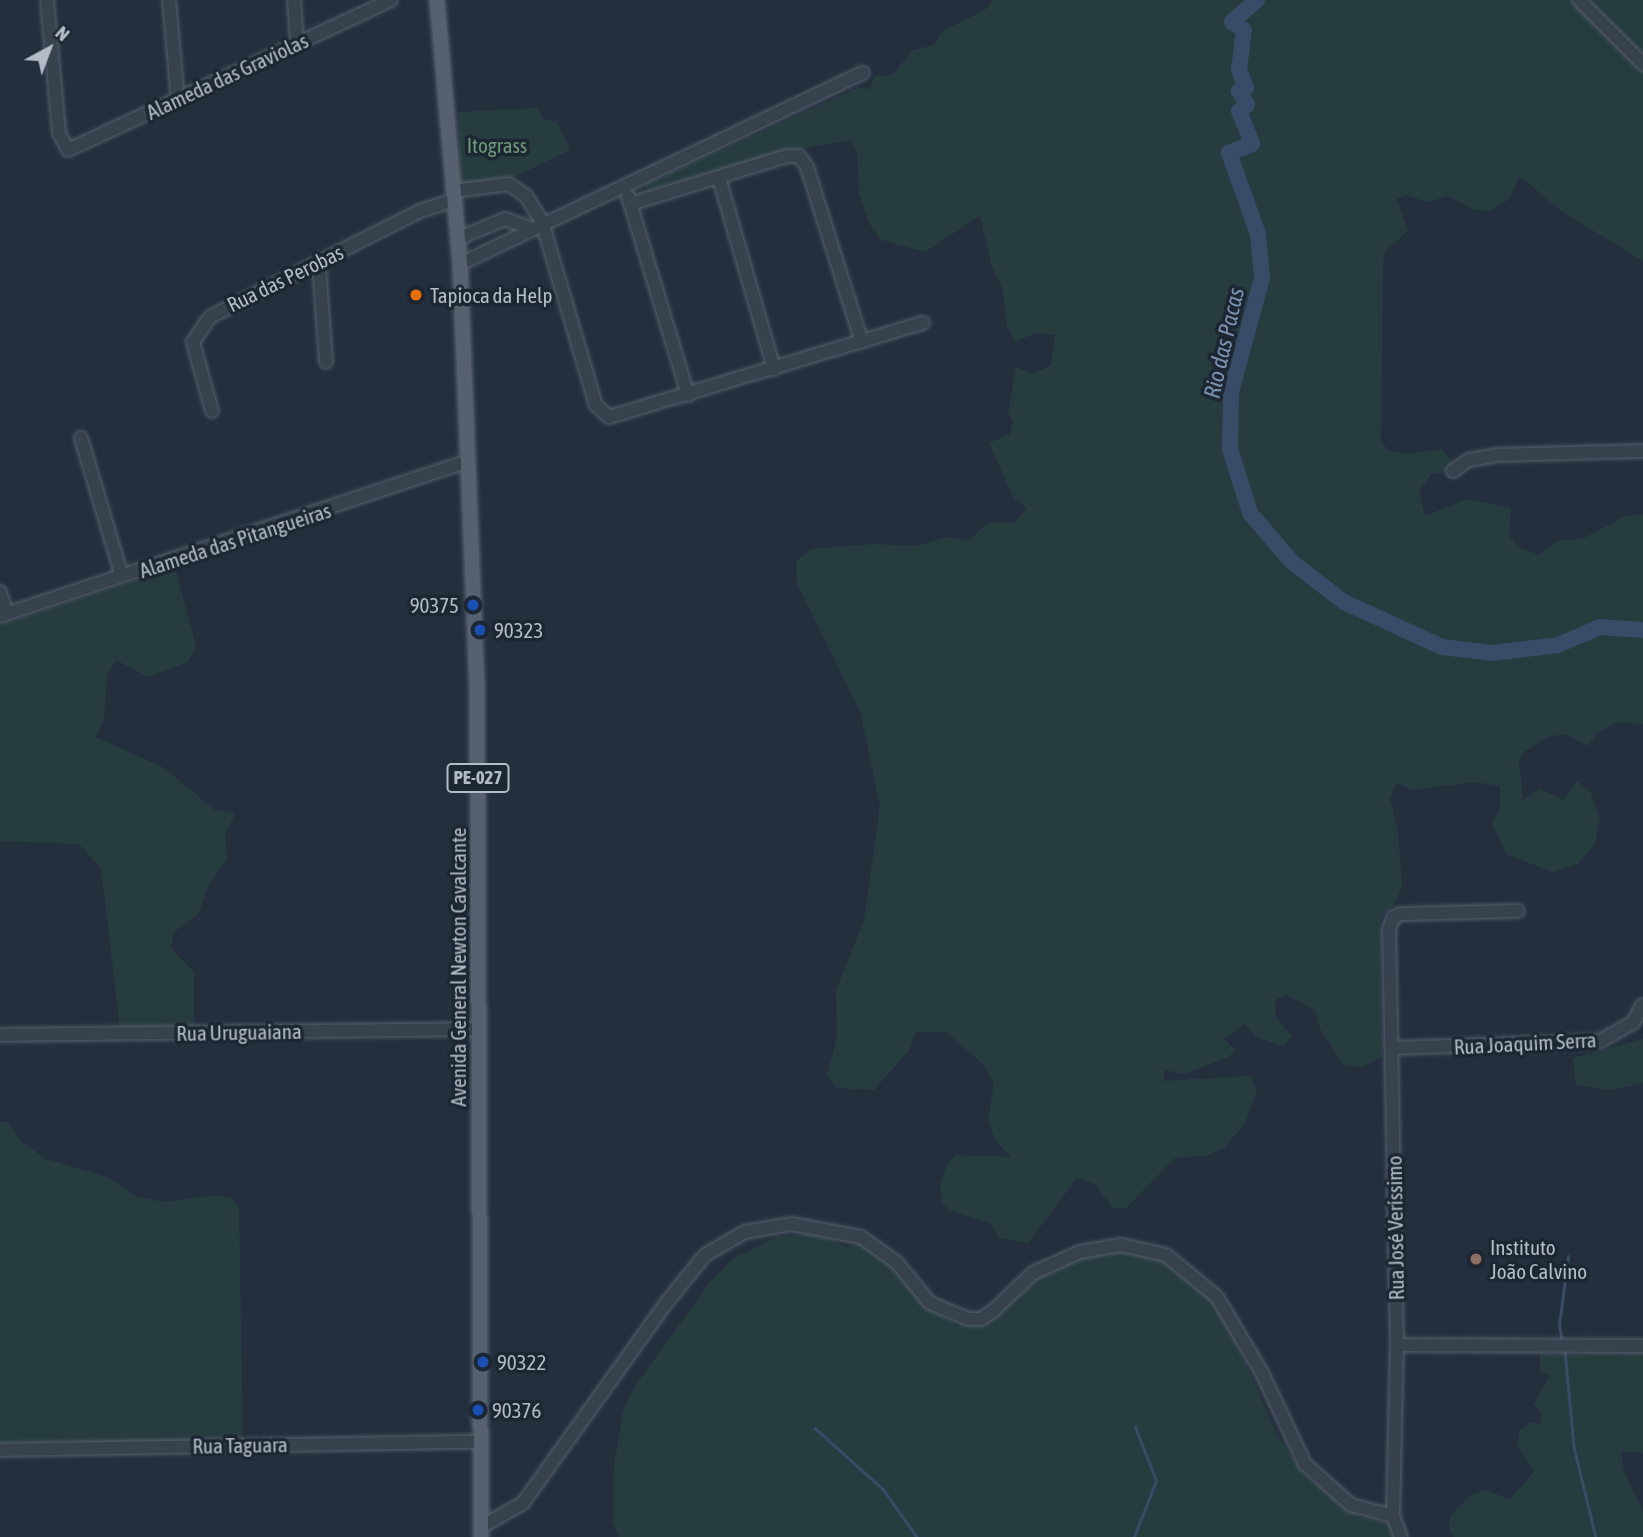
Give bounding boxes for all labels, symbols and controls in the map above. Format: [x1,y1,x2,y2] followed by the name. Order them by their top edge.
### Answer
[14,14,84,84] north arrow
[51,21,74,45] text: N
[142,27,312,125] street label: Alameda das Graviolas
[467,132,527,158] park label: Itograss
[223,239,347,317] street label: Rua das Perobas
[430,282,552,308] place label: Tapioca da Help
[1198,285,1250,401] water label: Rio das Pacas
[408,287,424,303] marker: Tapioca da Help
[136,497,334,583] street label: Alameda das Pitangueiras
[410,592,459,618] place label: 90375
[465,597,481,613] marker: 90375
[494,617,543,643] place label: 90323
[472,622,488,638] marker: 90323
[447,762,510,793] road number: PE-027
[445,827,471,1107] street label: Avenida General Newton Cavalcante
[176,1018,302,1046] street label: Rua Uruguaiana
[1453,1027,1597,1059] street label: Rua Joaquim Serra
[1381,1156,1409,1300] street label: Rua José Veríssimo
[1490,1234,1587,1284] place label: Instituto João Calvino
[1468,1251,1484,1267] marker: Instituto João Calvino
[497,1349,546,1375] place label: 90322
[475,1354,491,1370] marker: 90322
[492,1397,541,1423] place label: 90376
[470,1402,486,1418] marker: 90376
[192,1432,288,1458] street label: Rua Taguara

